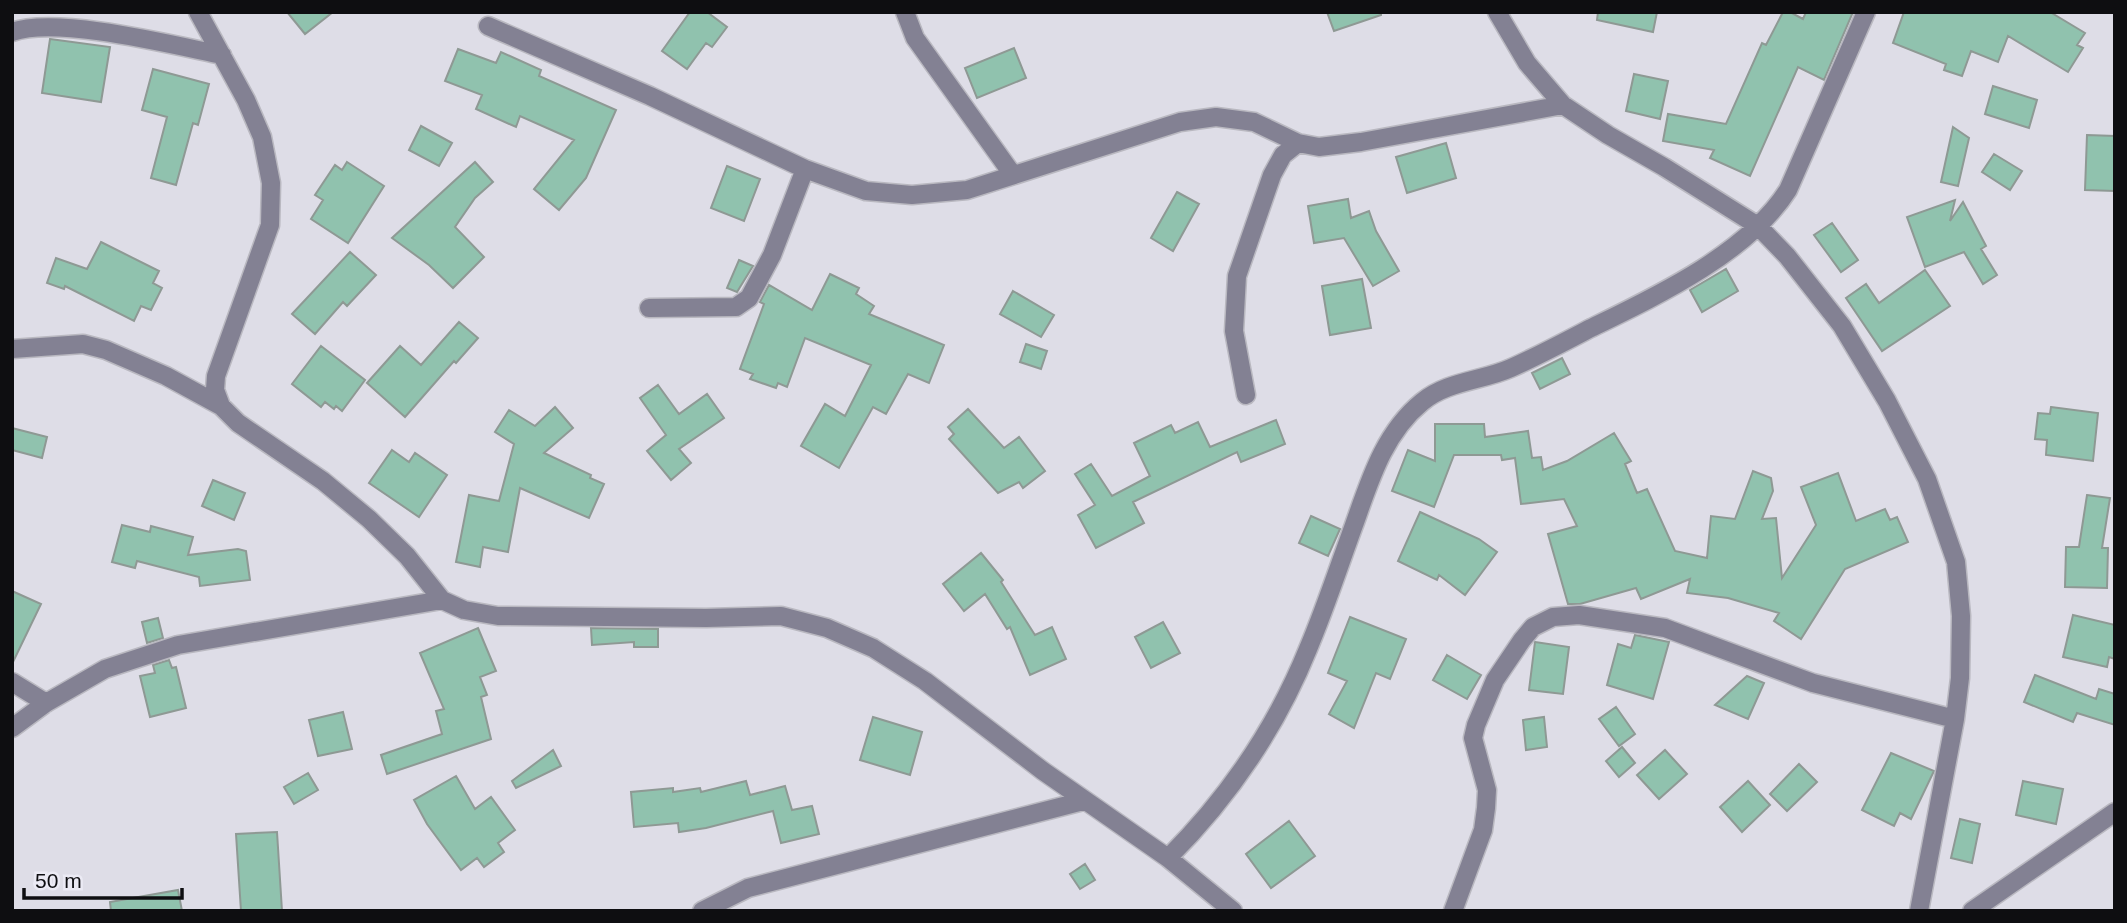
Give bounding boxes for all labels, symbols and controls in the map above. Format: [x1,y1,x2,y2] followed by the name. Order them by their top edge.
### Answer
[24,856,182,900] scale bar
[35,869,82,892] text: 50 m

